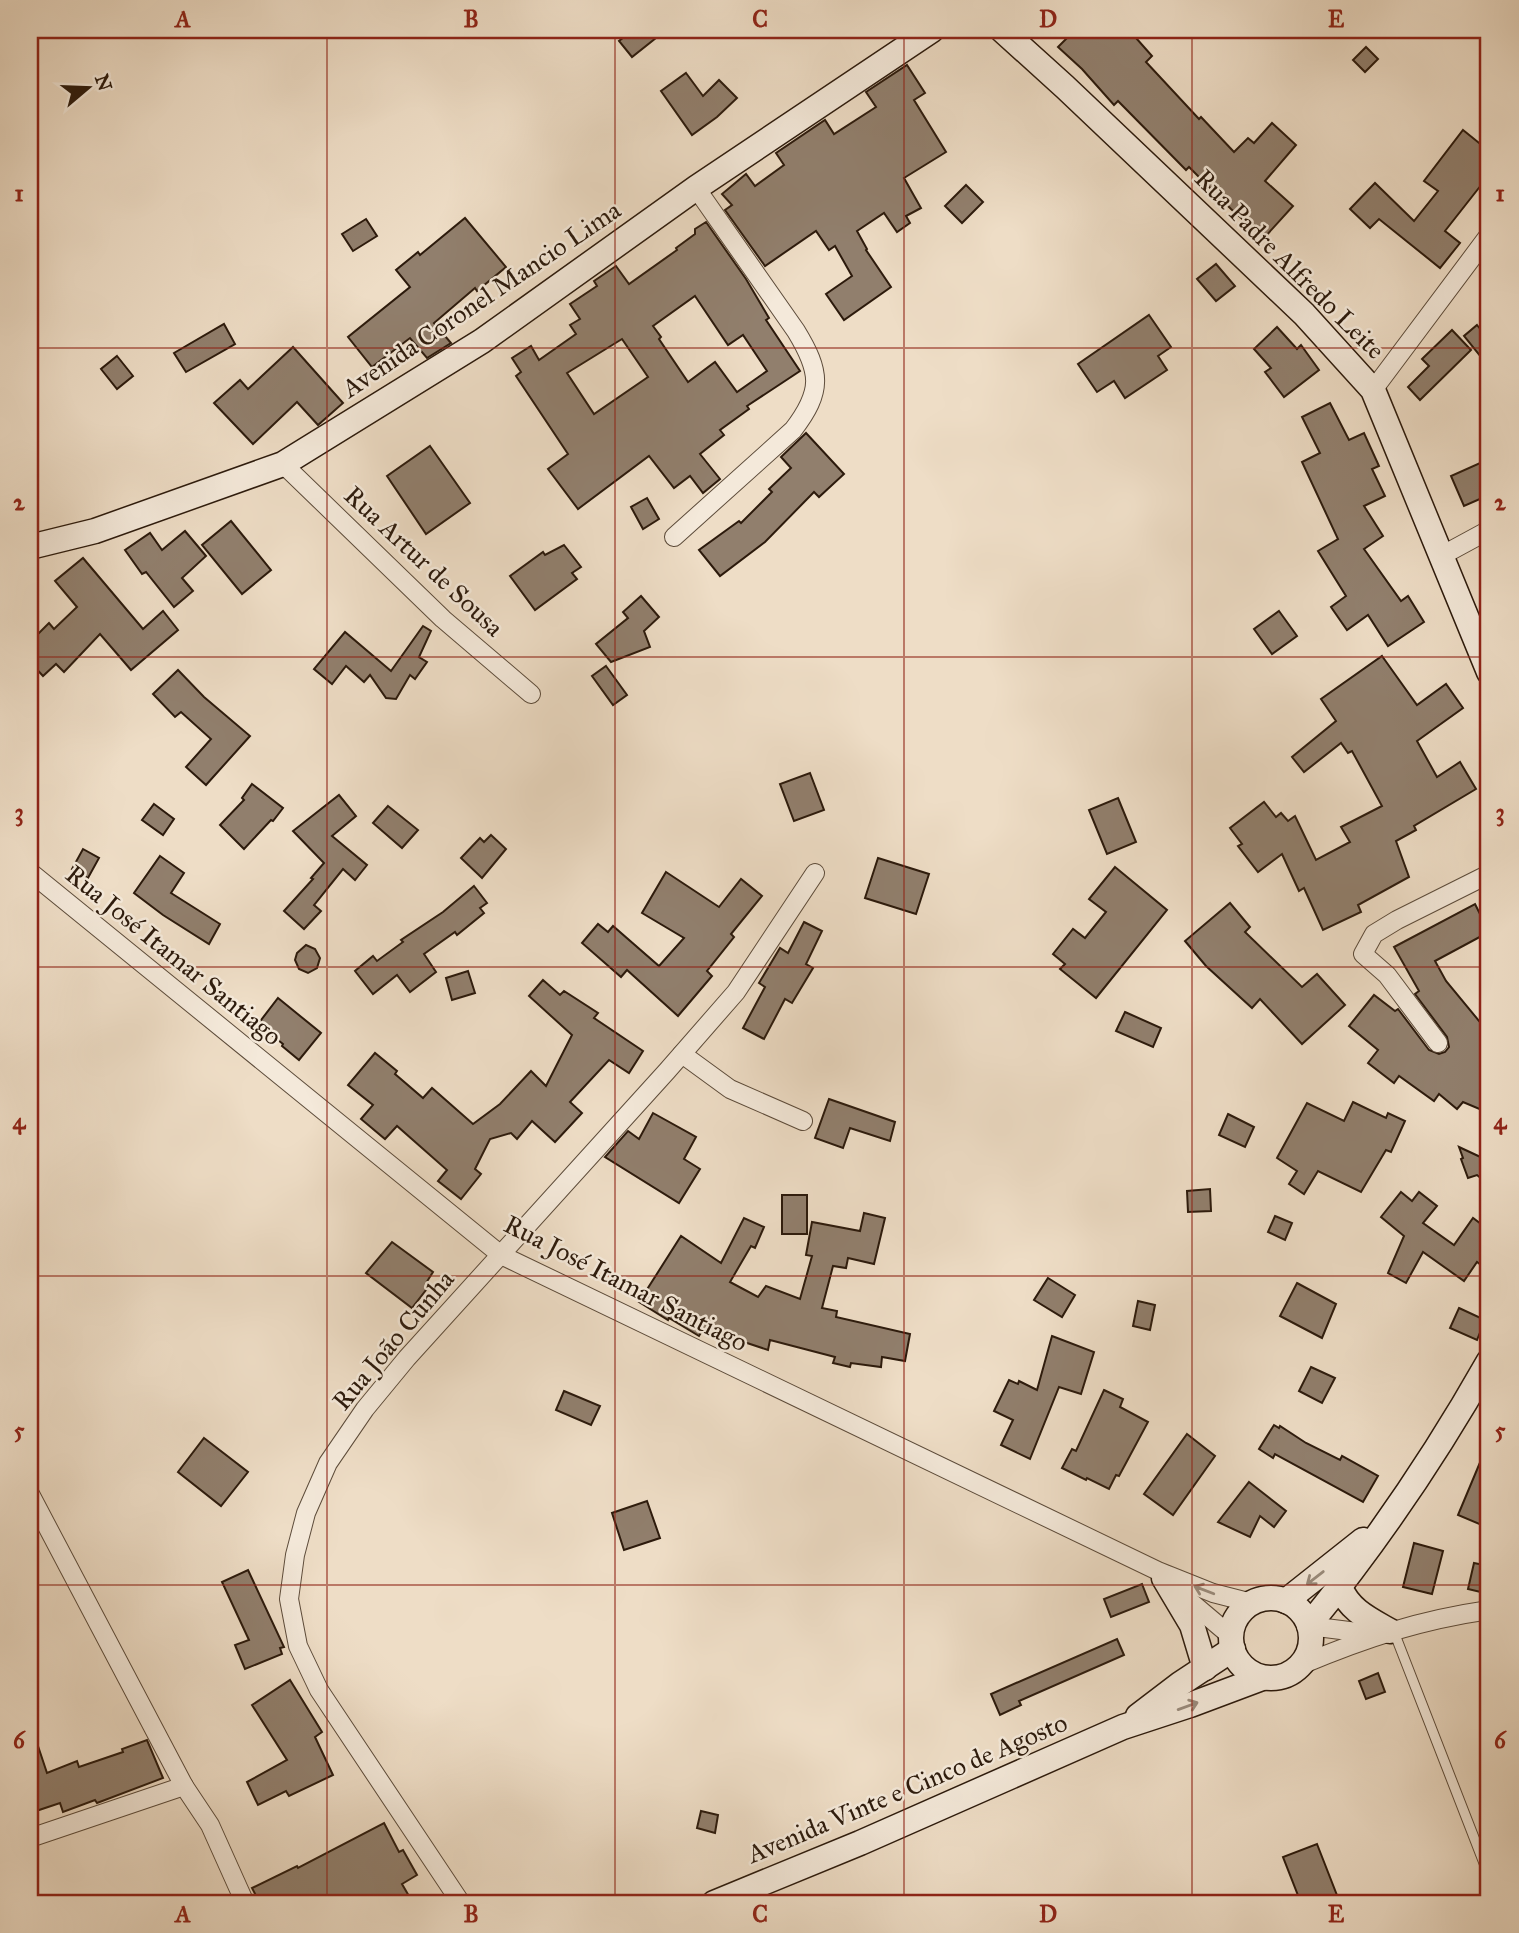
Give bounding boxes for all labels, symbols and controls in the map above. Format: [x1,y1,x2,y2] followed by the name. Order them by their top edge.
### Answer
[173,5,191,33] text: A
[463,5,479,33] text: B
[752,5,768,33] text: C
[1039,5,1057,33] text: D
[1328,5,1345,33] text: E
[52,52,122,122] north arrow
[90,71,117,94] text: N
[1188,162,1392,366] street label: Rua Padre Alfredo Leite
[14,179,24,207] text: 1
[1495,179,1505,207] text: 1
[335,194,627,405] street label: Avenida Coronel Mancio Lima
[338,479,510,643] street label: Rua Artur de Sousa
[13,488,25,516] text: 2
[1494,488,1506,516] text: 2
[14,798,24,827] text: 3
[1495,798,1505,827] text: 3
[59,858,289,1052] street label: Rua José Itamar Santiago
[13,1107,27,1135] text: 4
[1494,1107,1508,1135] text: 4
[499,1208,753,1358] street label: Rua José Itamar Santiago
[325,1264,461,1416] street label: Rua João Cunha
[14,1416,25,1444] text: 5
[1495,1416,1506,1444] text: 5
[1306,1570,1325,1585] one-way arrow
[1194,1582,1215,1595] one-way arrow
[1176,1698,1198,1711] one-way arrow
[741,1706,1072,1870] street label: Avenida Vinte e Cinco de Agosto
[13,1726,26,1754] text: 6
[1494,1726,1507,1754] text: 6
[173,1900,191,1928] text: A
[463,1900,479,1928] text: B
[752,1900,768,1928] text: C
[1039,1900,1057,1928] text: D
[1328,1900,1345,1928] text: E

